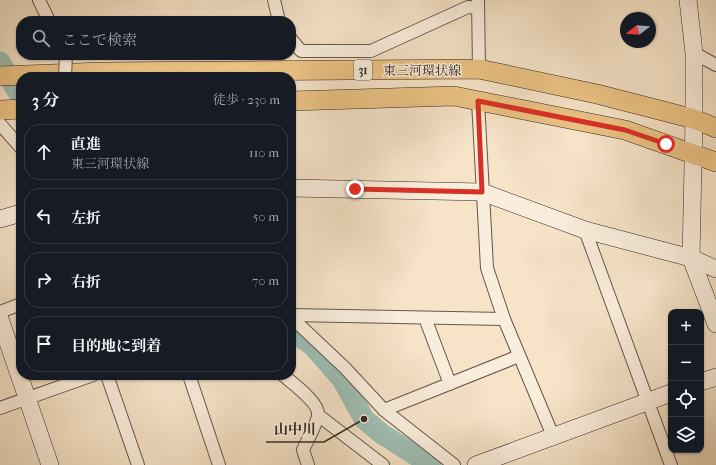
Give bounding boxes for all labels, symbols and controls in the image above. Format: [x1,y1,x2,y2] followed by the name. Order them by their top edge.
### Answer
[620,12,656,48] north arrow
[16,16,296,60] search box
[30,27,52,49] icon: search
[62,31,137,49] text: ここで検索
[354,60,372,80] road number: 31
[383,63,461,78] street label: 東三河環状線
[32,90,60,110] text: 3 分
[213,92,280,107] text: 徒歩 · 230 m
[71,135,101,153] text: 直進
[657,135,675,153] route start
[33,141,55,163] icon: ahead
[249,145,279,160] text: 110 m
[71,156,149,171] text: 東三河環状線
[346,180,364,198] route end
[33,205,55,227] icon: left
[71,209,101,227] text: 左折
[253,209,279,224] text: 50 m
[33,269,55,291] icon: right
[71,273,101,291] text: 右折
[252,273,279,288] text: 70 m
[668,309,704,453] map controls
[668,309,704,345] button: +
[33,333,55,355] icon: arrive
[71,337,161,355] text: 目的地に到着
[668,345,704,381] button: −
[668,381,704,417] button: locate
[266,416,324,442] callout: 山中川
[668,417,704,453] button: layers
[274,421,316,438] text: 山中川

